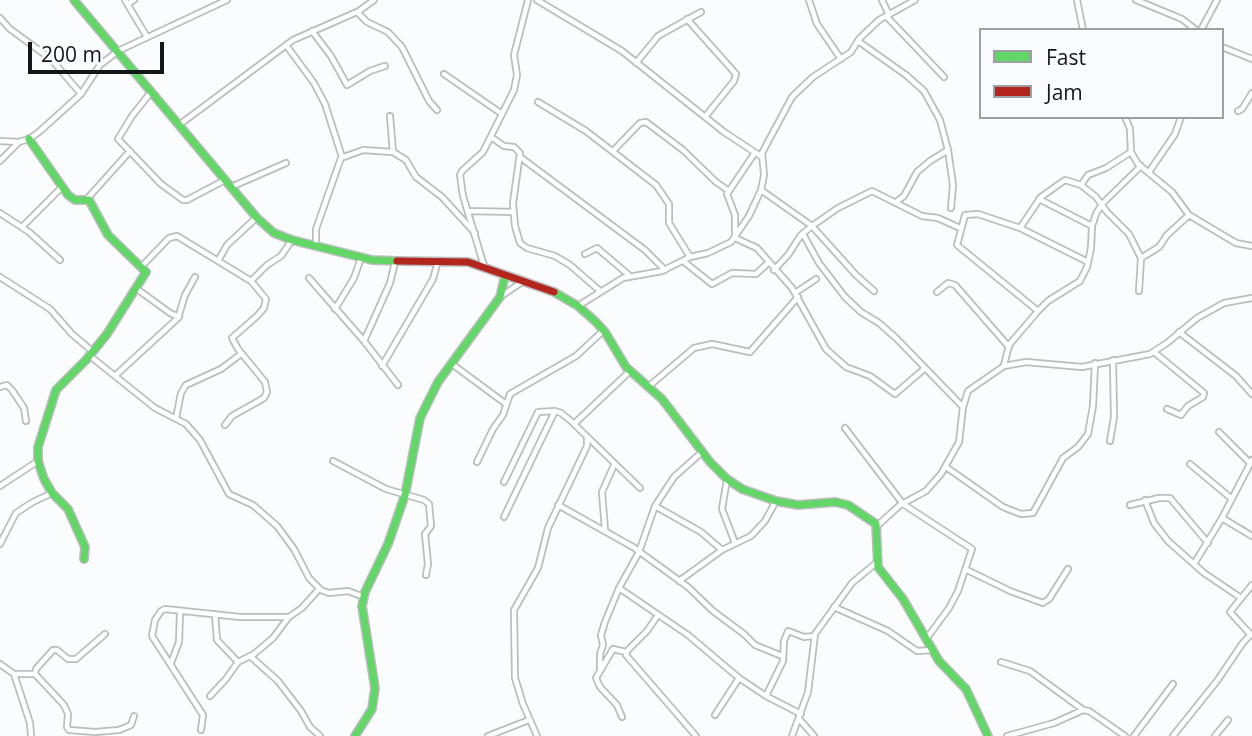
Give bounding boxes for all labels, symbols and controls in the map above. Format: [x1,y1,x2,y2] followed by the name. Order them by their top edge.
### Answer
[32,28,168,72] scale bar
[979,28,1224,119] legend
[41,40,102,68] text: 200 m
[1046,43,1086,71] text: Fast
[1046,78,1083,106] text: Jam

